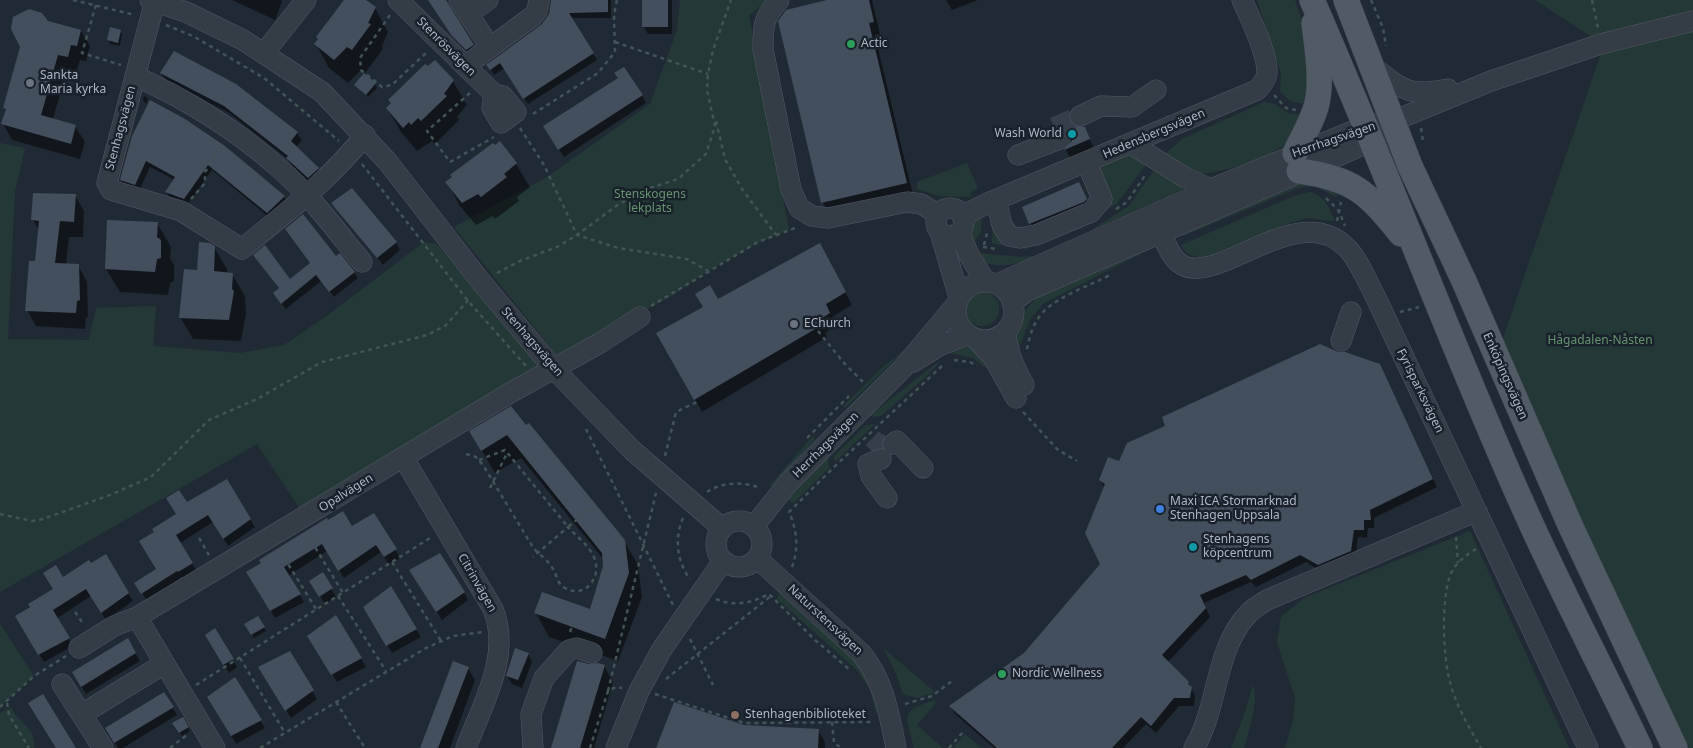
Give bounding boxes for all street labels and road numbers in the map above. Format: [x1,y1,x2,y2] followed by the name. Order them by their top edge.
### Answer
[414,15,478,79] street label: Stenrösvägen
[103,84,139,172] street label: Stenhagsvägen
[1101,106,1207,162] street label: Hedensbergsvägen
[1290,119,1378,161] street label: Herrhagsvägen
[498,305,566,379] street label: Stenhagsvägen
[1479,331,1531,421] street label: Enköpingsvägen
[1393,347,1447,435] street label: Fyrisparksvägen
[790,409,862,481] street label: Herrhagsvägen
[316,471,376,515] street label: Opalvägen
[455,551,499,615] street label: Citrinvägen
[785,582,865,658] street label: Naturstensvägen

